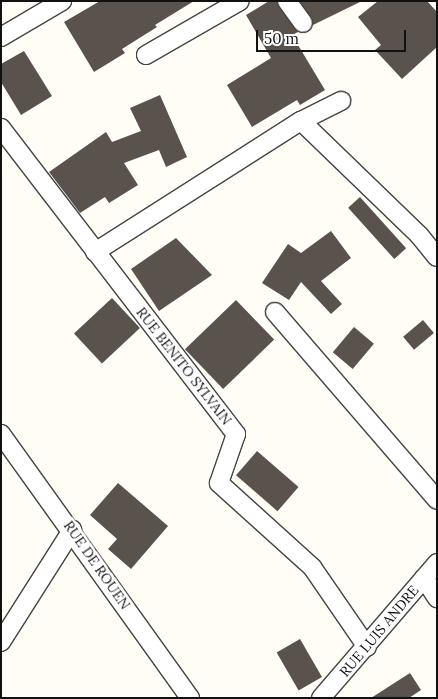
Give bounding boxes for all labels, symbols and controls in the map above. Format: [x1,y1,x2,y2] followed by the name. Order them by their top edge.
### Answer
[258,20,408,52] scale bar
[264,29,299,48] text: 50 m
[133,304,235,428] street label: RUE BENITO SYLVAIN
[60,518,134,612] street label: RUE DE ROUEN
[336,582,422,680] street label: RUE LUIS ANDRE

